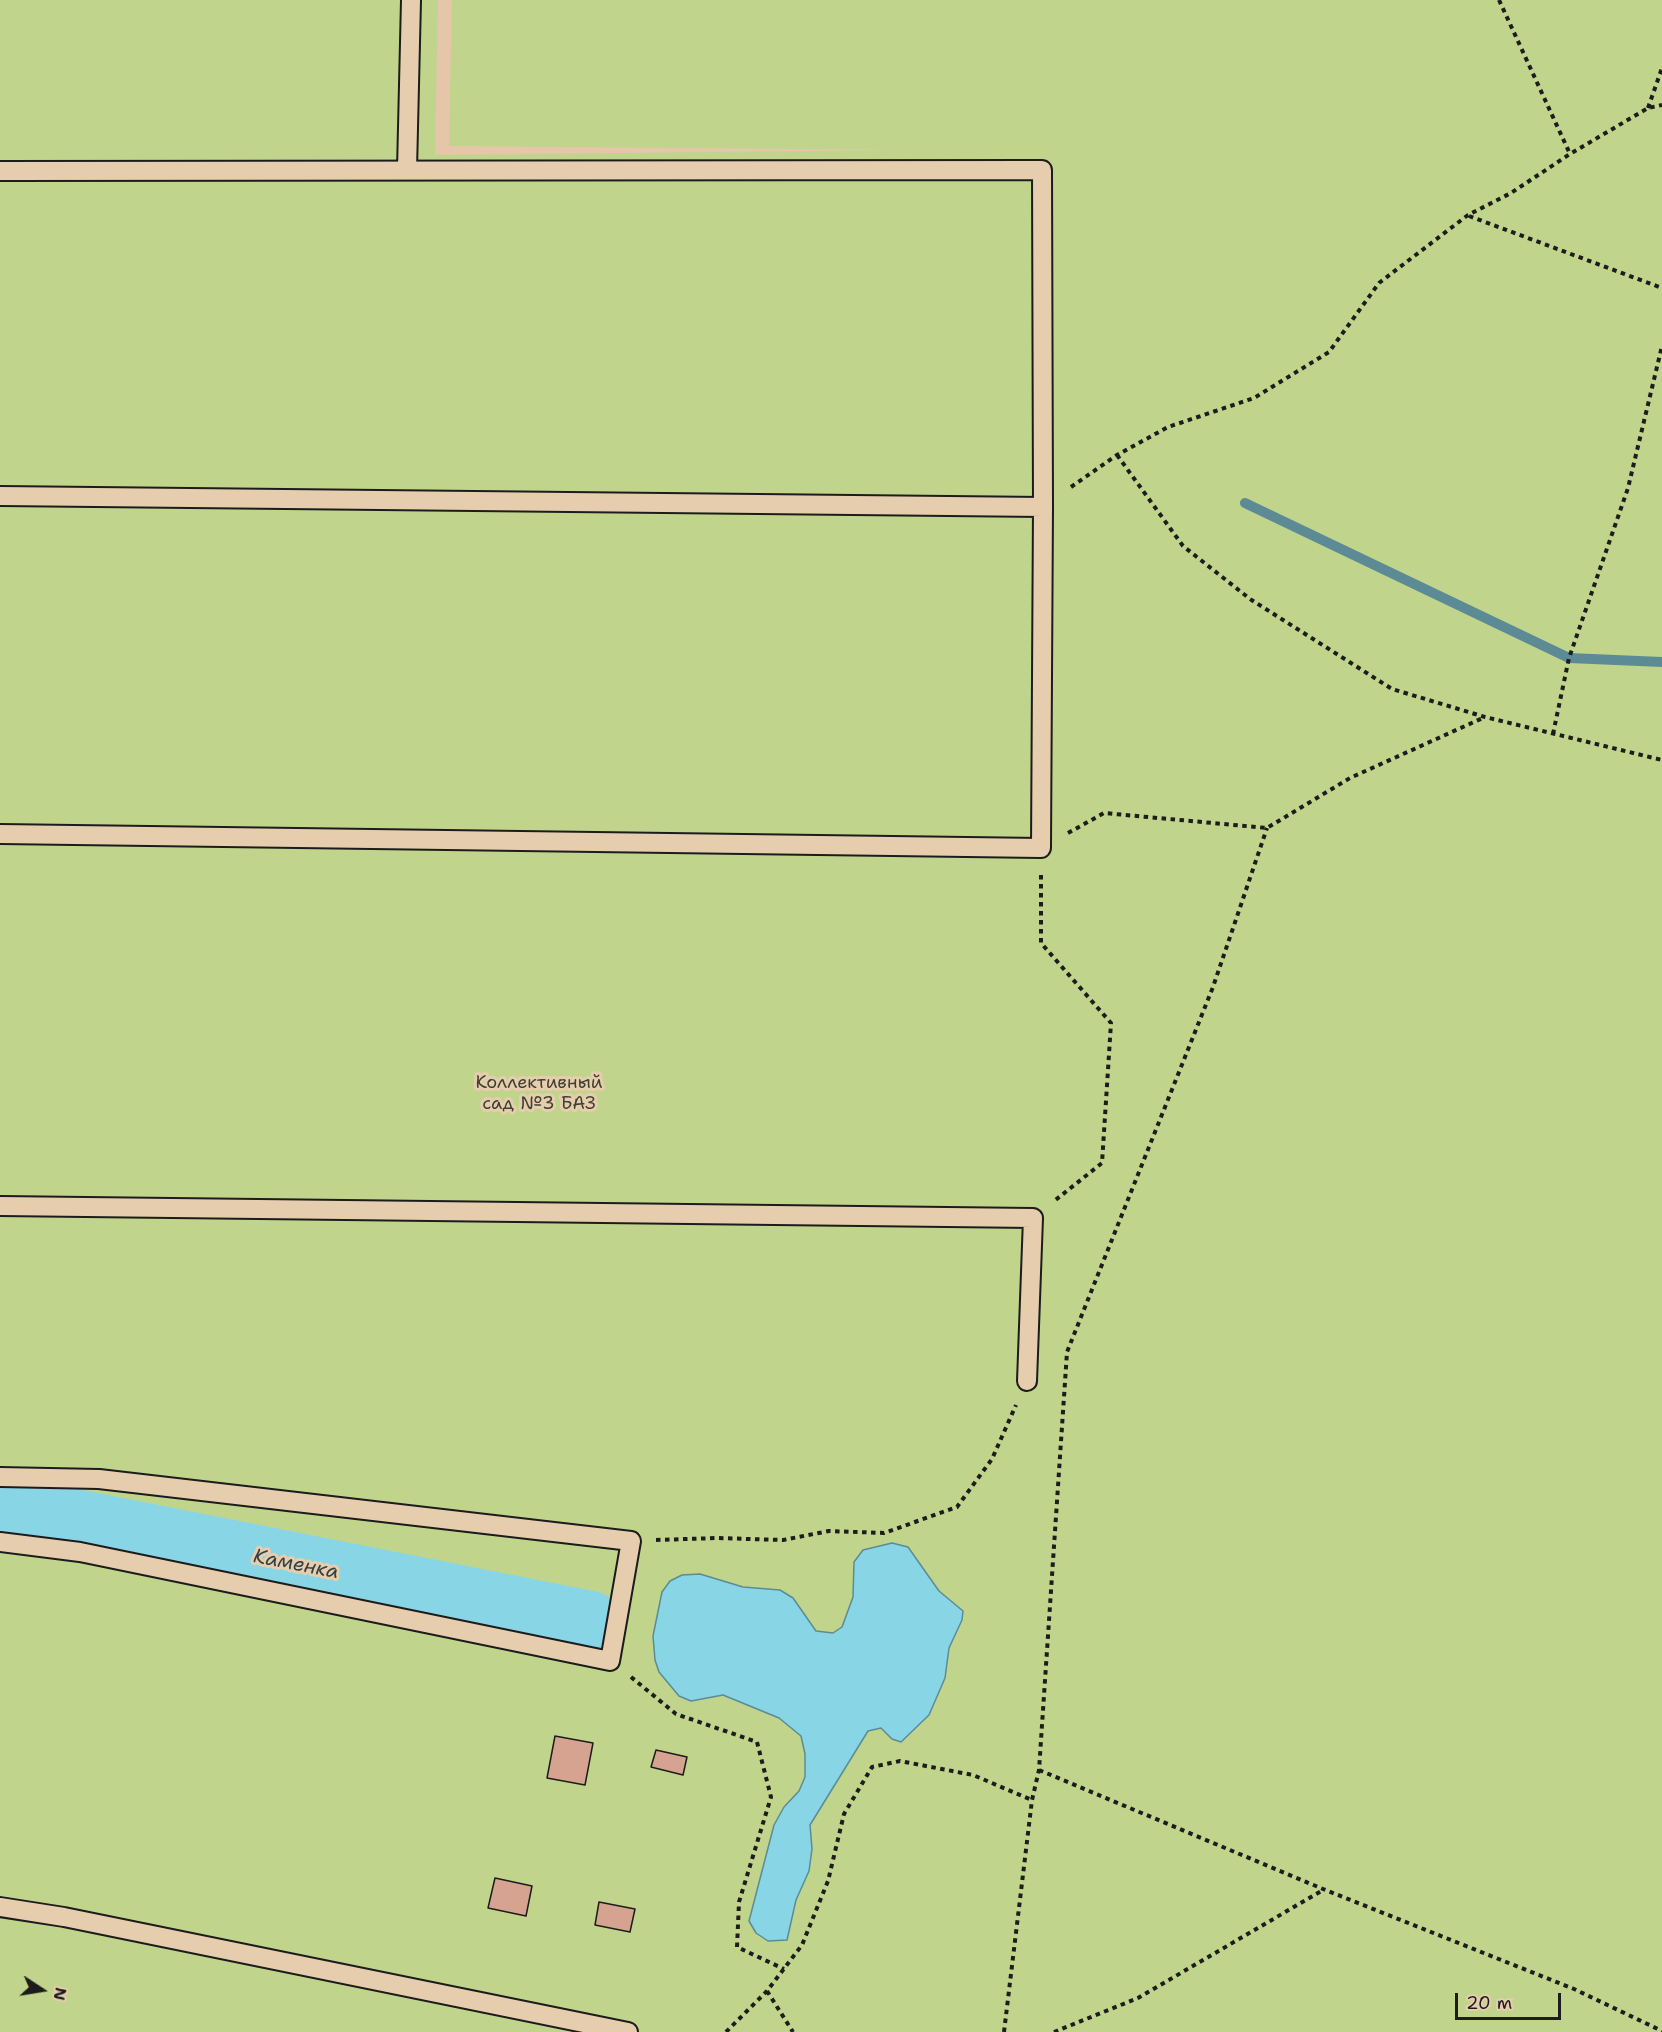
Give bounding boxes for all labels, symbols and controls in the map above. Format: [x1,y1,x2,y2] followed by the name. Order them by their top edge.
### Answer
[475,1072,603,1114] park label: Коллективный сад №3 БАЗ
[251,1545,341,1585] water label: Каменка
[12,1960,72,2020] north arrow
[1458,1981,1564,2019] scale bar
[49,1985,72,2002] text: N
[1466,1991,1512,2015] text: 20 m

